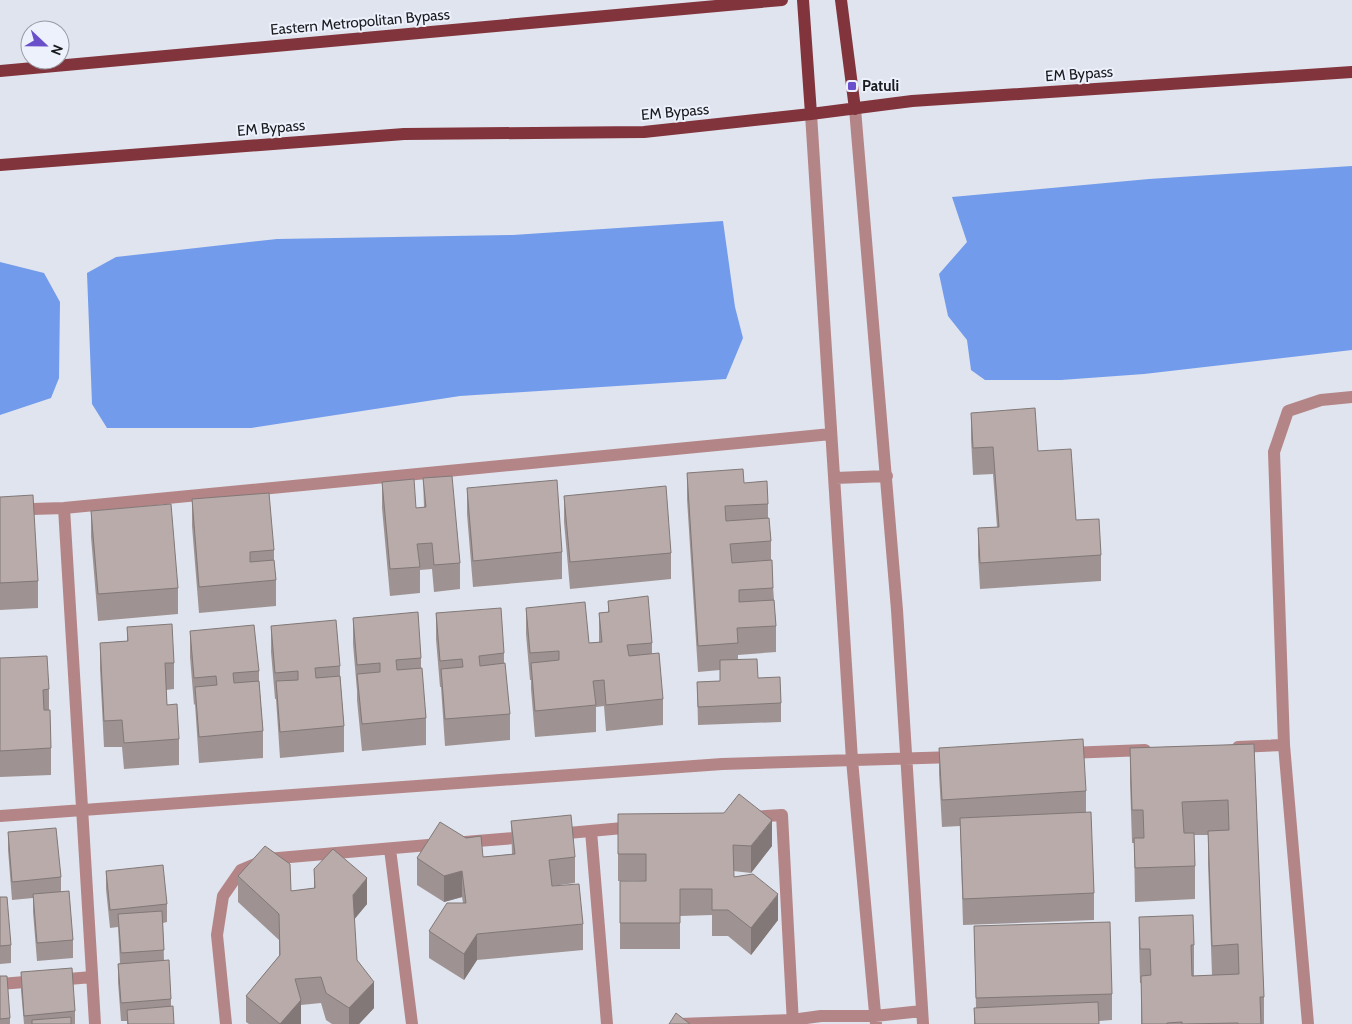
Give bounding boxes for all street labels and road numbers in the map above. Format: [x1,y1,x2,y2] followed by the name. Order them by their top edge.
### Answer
[270,5,450,39] street label: Eastern Metropolitan Bypass
[1044,63,1114,85] street label: EM Bypass
[640,100,710,124] street label: EM Bypass
[236,116,306,140] street label: EM Bypass

